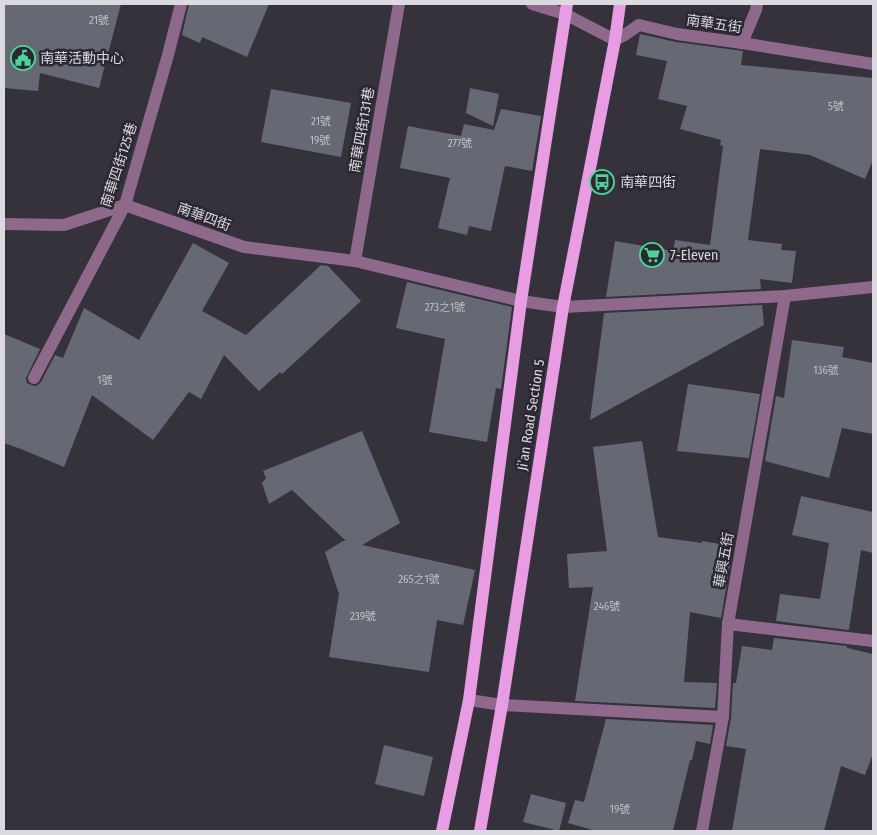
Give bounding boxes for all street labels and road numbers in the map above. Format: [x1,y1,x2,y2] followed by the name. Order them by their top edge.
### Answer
[685,12,743,36] street label: 南華五街
[346,86,378,174] street label: 南華四街131巷
[97,120,141,210] street label: 南華四街125巷
[175,199,233,235] street label: 南華四街
[514,358,548,472] street label: Ji’an Road Section 5
[711,531,737,589] street label: 華興五街

